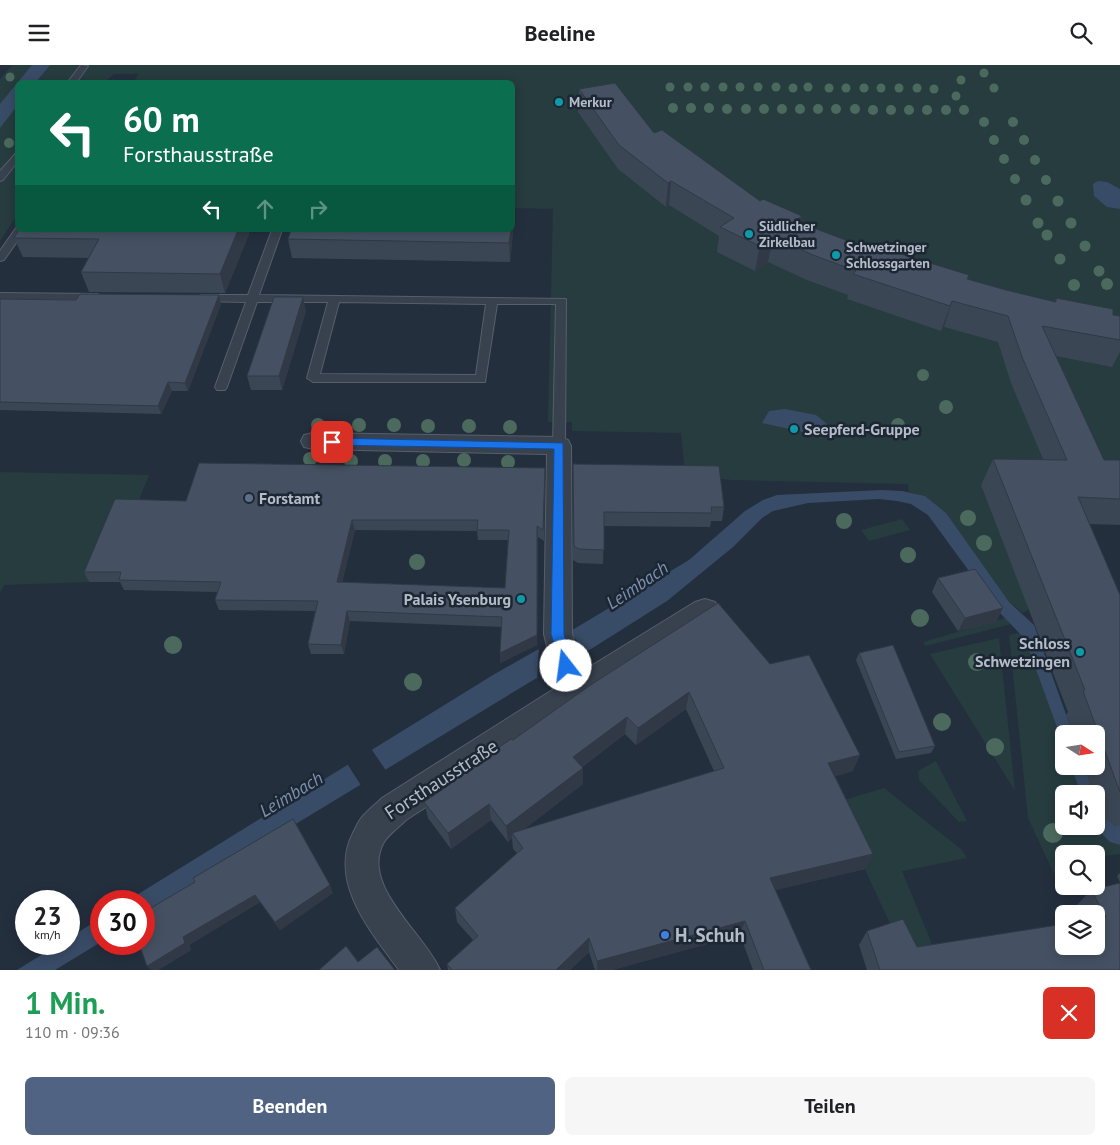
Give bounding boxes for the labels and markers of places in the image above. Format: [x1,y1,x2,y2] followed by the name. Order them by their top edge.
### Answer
[569,93,612,111] place label: Merkur
[553,96,565,108] marker: Merkur
[759,217,815,251] place label: Südlicher Zirkelbau
[743,228,755,240] marker: Südlicher Zirkelbau
[846,238,930,272] place label: Schwetzinger Schlossgarten
[830,249,842,261] marker: Schwetzinger Schlossgarten
[804,419,920,439] place label: Seepferd-Gruppe
[311,421,353,463] pin
[788,423,800,435] marker: Seepferd-Gruppe
[259,488,320,508] place label: Forstamt
[243,492,255,504] marker: Forstamt
[404,589,511,609] place label: Palais Ysenburg
[515,593,527,605] marker: Palais Ysenburg
[975,633,1070,671] place label: Schloss Schwetzingen
[1074,646,1086,658] marker: Schloss Schwetzingen
[675,923,745,947] place label: H. Schuh
[659,929,671,941] marker: H. Schuh

